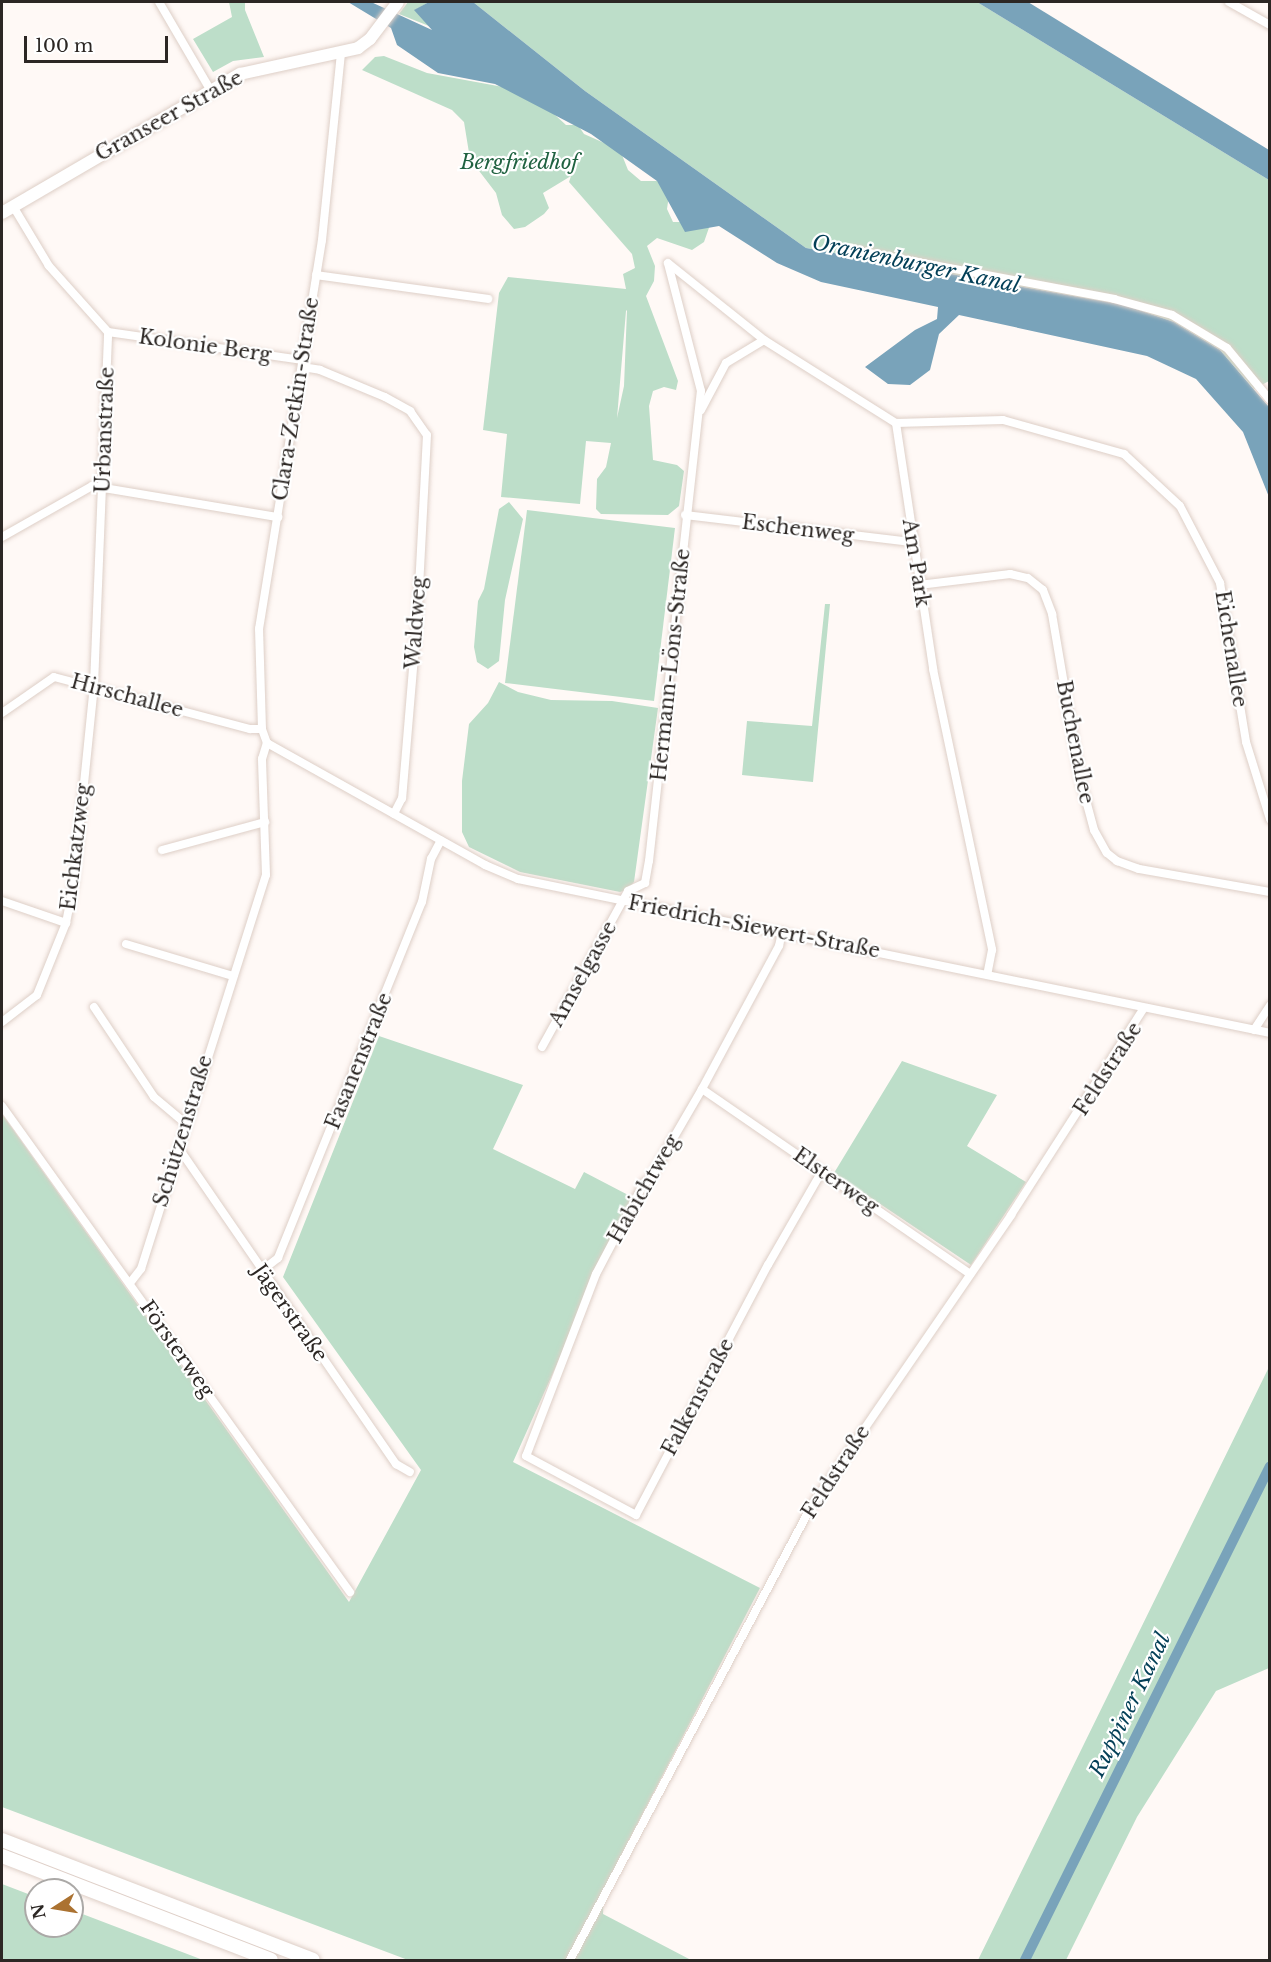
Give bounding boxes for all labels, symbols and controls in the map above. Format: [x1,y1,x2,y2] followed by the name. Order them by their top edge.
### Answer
[27,24,171,62] scale bar
[35,35,93,57] text: 100 m
[91,65,247,167] street label: Granseer Straße
[460,150,578,174] park label: Bergfriedhof
[810,230,1022,298] water label: Oranienburger Kanal
[268,295,324,503] street label: Clara-Zetkin-Straße
[137,325,273,367] street label: Kolonie Berg
[91,366,119,494] street label: Urbanstraße
[740,510,856,548] street label: Eschenweg
[897,517,935,609] street label: Am Park
[647,547,695,783] street label: Hermann-Löns-Straße
[401,576,431,670] street label: Waldweg
[1210,589,1252,709] street label: Eichenallee
[68,669,186,723] street label: Hirschallee
[1051,678,1099,806] street label: Buchenallee
[56,782,96,912] street label: Eichkatzweg
[626,891,882,963] street label: Friedrich-Siewert-Straße
[544,917,622,1031] street label: Amselgasse
[321,989,397,1133] street label: Fasanenstraße
[1069,1018,1147,1120] street label: Feldstraße
[149,1052,217,1210] street label: Schützenstraße
[603,1130,685,1248] street label: Habichtweg
[789,1143,883,1219] street label: Elsterweg
[248,1260,332,1366] street label: Jägerstraße
[135,1296,219,1402] street label: Försterweg
[657,1334,739,1460] street label: Falkenstraße
[797,1421,875,1523] street label: Feldstraße
[1084,1628,1176,1782] water label: Ruppiner Kanal
[24,1878,84,1938] north arrow
[27,1902,50,1921] text: N

